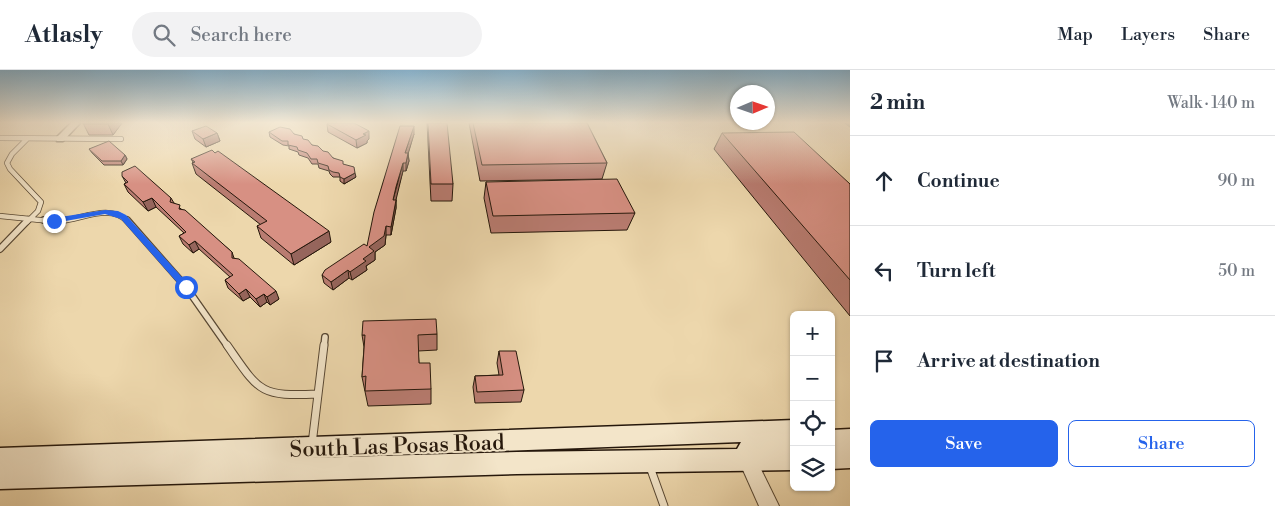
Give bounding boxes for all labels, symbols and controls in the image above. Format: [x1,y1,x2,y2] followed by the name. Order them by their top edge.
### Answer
[132,12,482,57] search box
[25,20,102,50] text: Atlasly
[150,21,178,49] icon: search
[190,23,292,47] text: Search here
[1058,23,1093,46] text: Map
[1121,23,1175,46] text: Layers
[1203,23,1250,46] text: Share
[730,85,775,130] north arrow
[870,90,925,116] text: 2 min
[1167,93,1255,113] text: Walk · 140 m
[870,167,898,195] icon: ahead
[917,169,1000,193] text: Continue
[1217,171,1255,191] text: 90 m
[43,210,66,233] route end
[870,257,898,285] icon: left
[917,259,996,283] text: Turn left
[1218,261,1255,281] text: 50 m
[175,276,198,299] route start
[790,311,835,491] map controls
[790,311,835,356] button: +
[870,347,898,375] icon: arrive
[917,349,1100,373] text: Arrive at destination
[790,356,835,401] button: −
[790,401,835,446] button: locate
[870,420,1058,467] button: Save
[1068,420,1255,467] button: Share
[289,429,505,464] street label: South Las Posas Road
[790,446,835,491] button: layers

